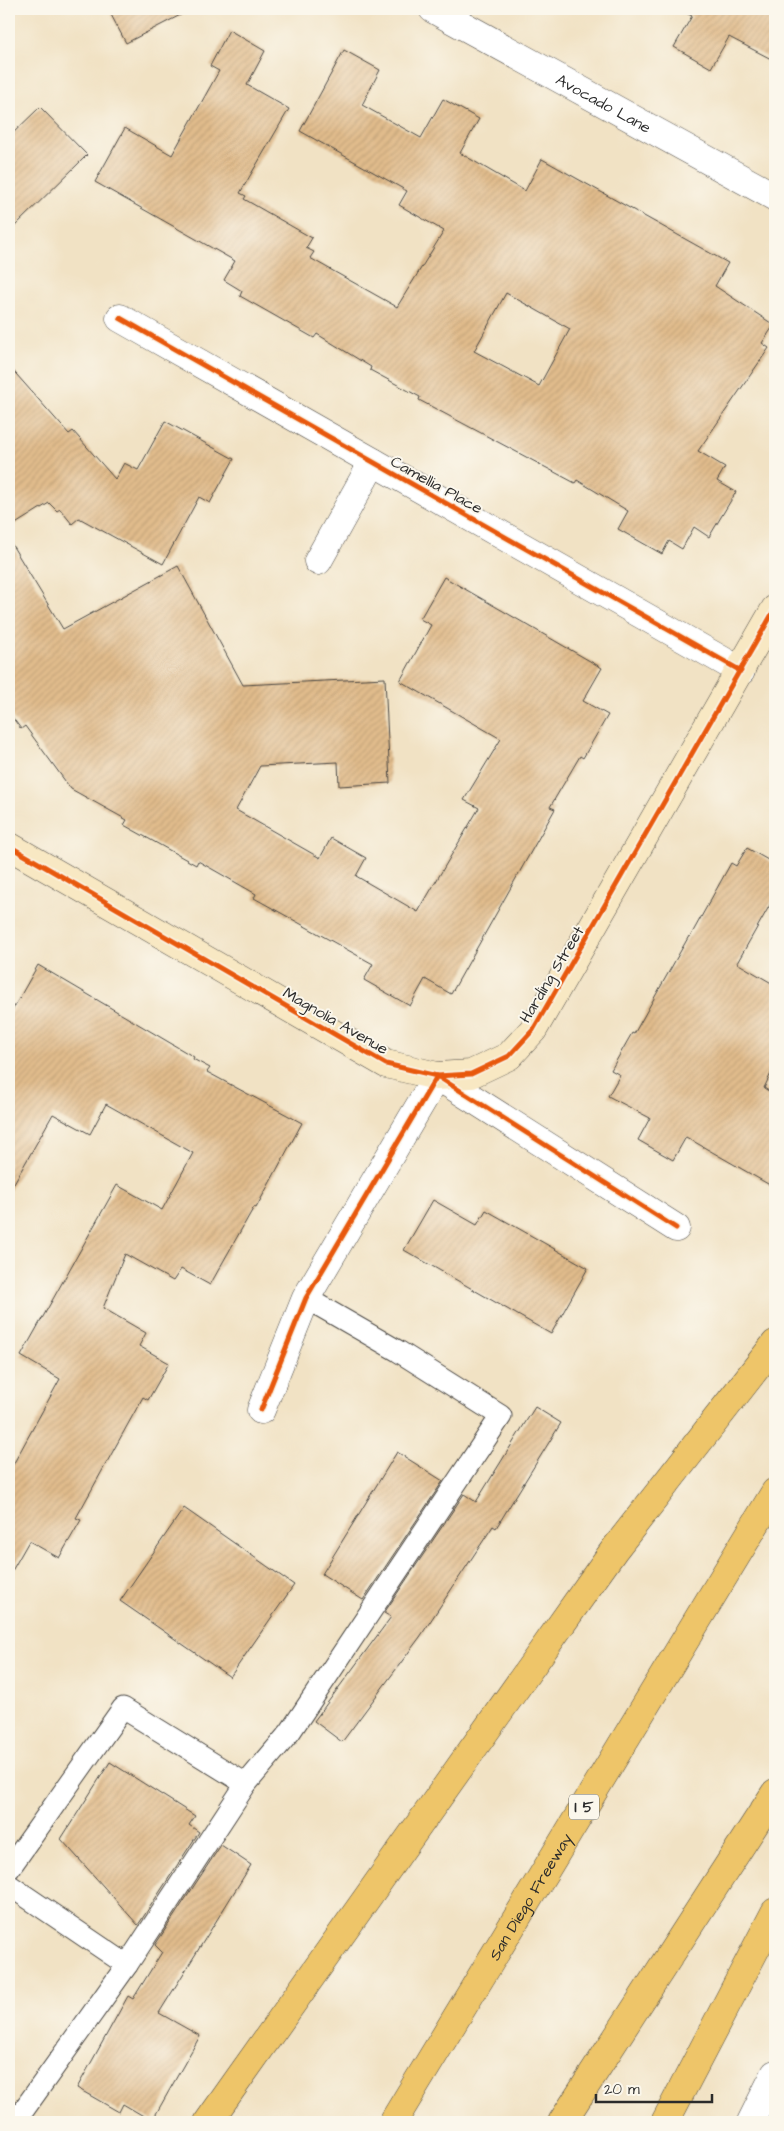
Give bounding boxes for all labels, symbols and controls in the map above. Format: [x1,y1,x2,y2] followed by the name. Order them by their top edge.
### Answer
[552,69,655,139] street label: Avocado Lane
[386,450,487,519] street label: Camellia Place
[514,922,591,1028] street label: Harding Street
[278,982,392,1061] street label: Magnolia Avenue
[569,1794,599,1820] road number: I 5
[484,1829,579,1964] street label: San Diego Freeway
[596,2071,713,2103] scale bar
[604,2079,640,2100] text: 20 m

